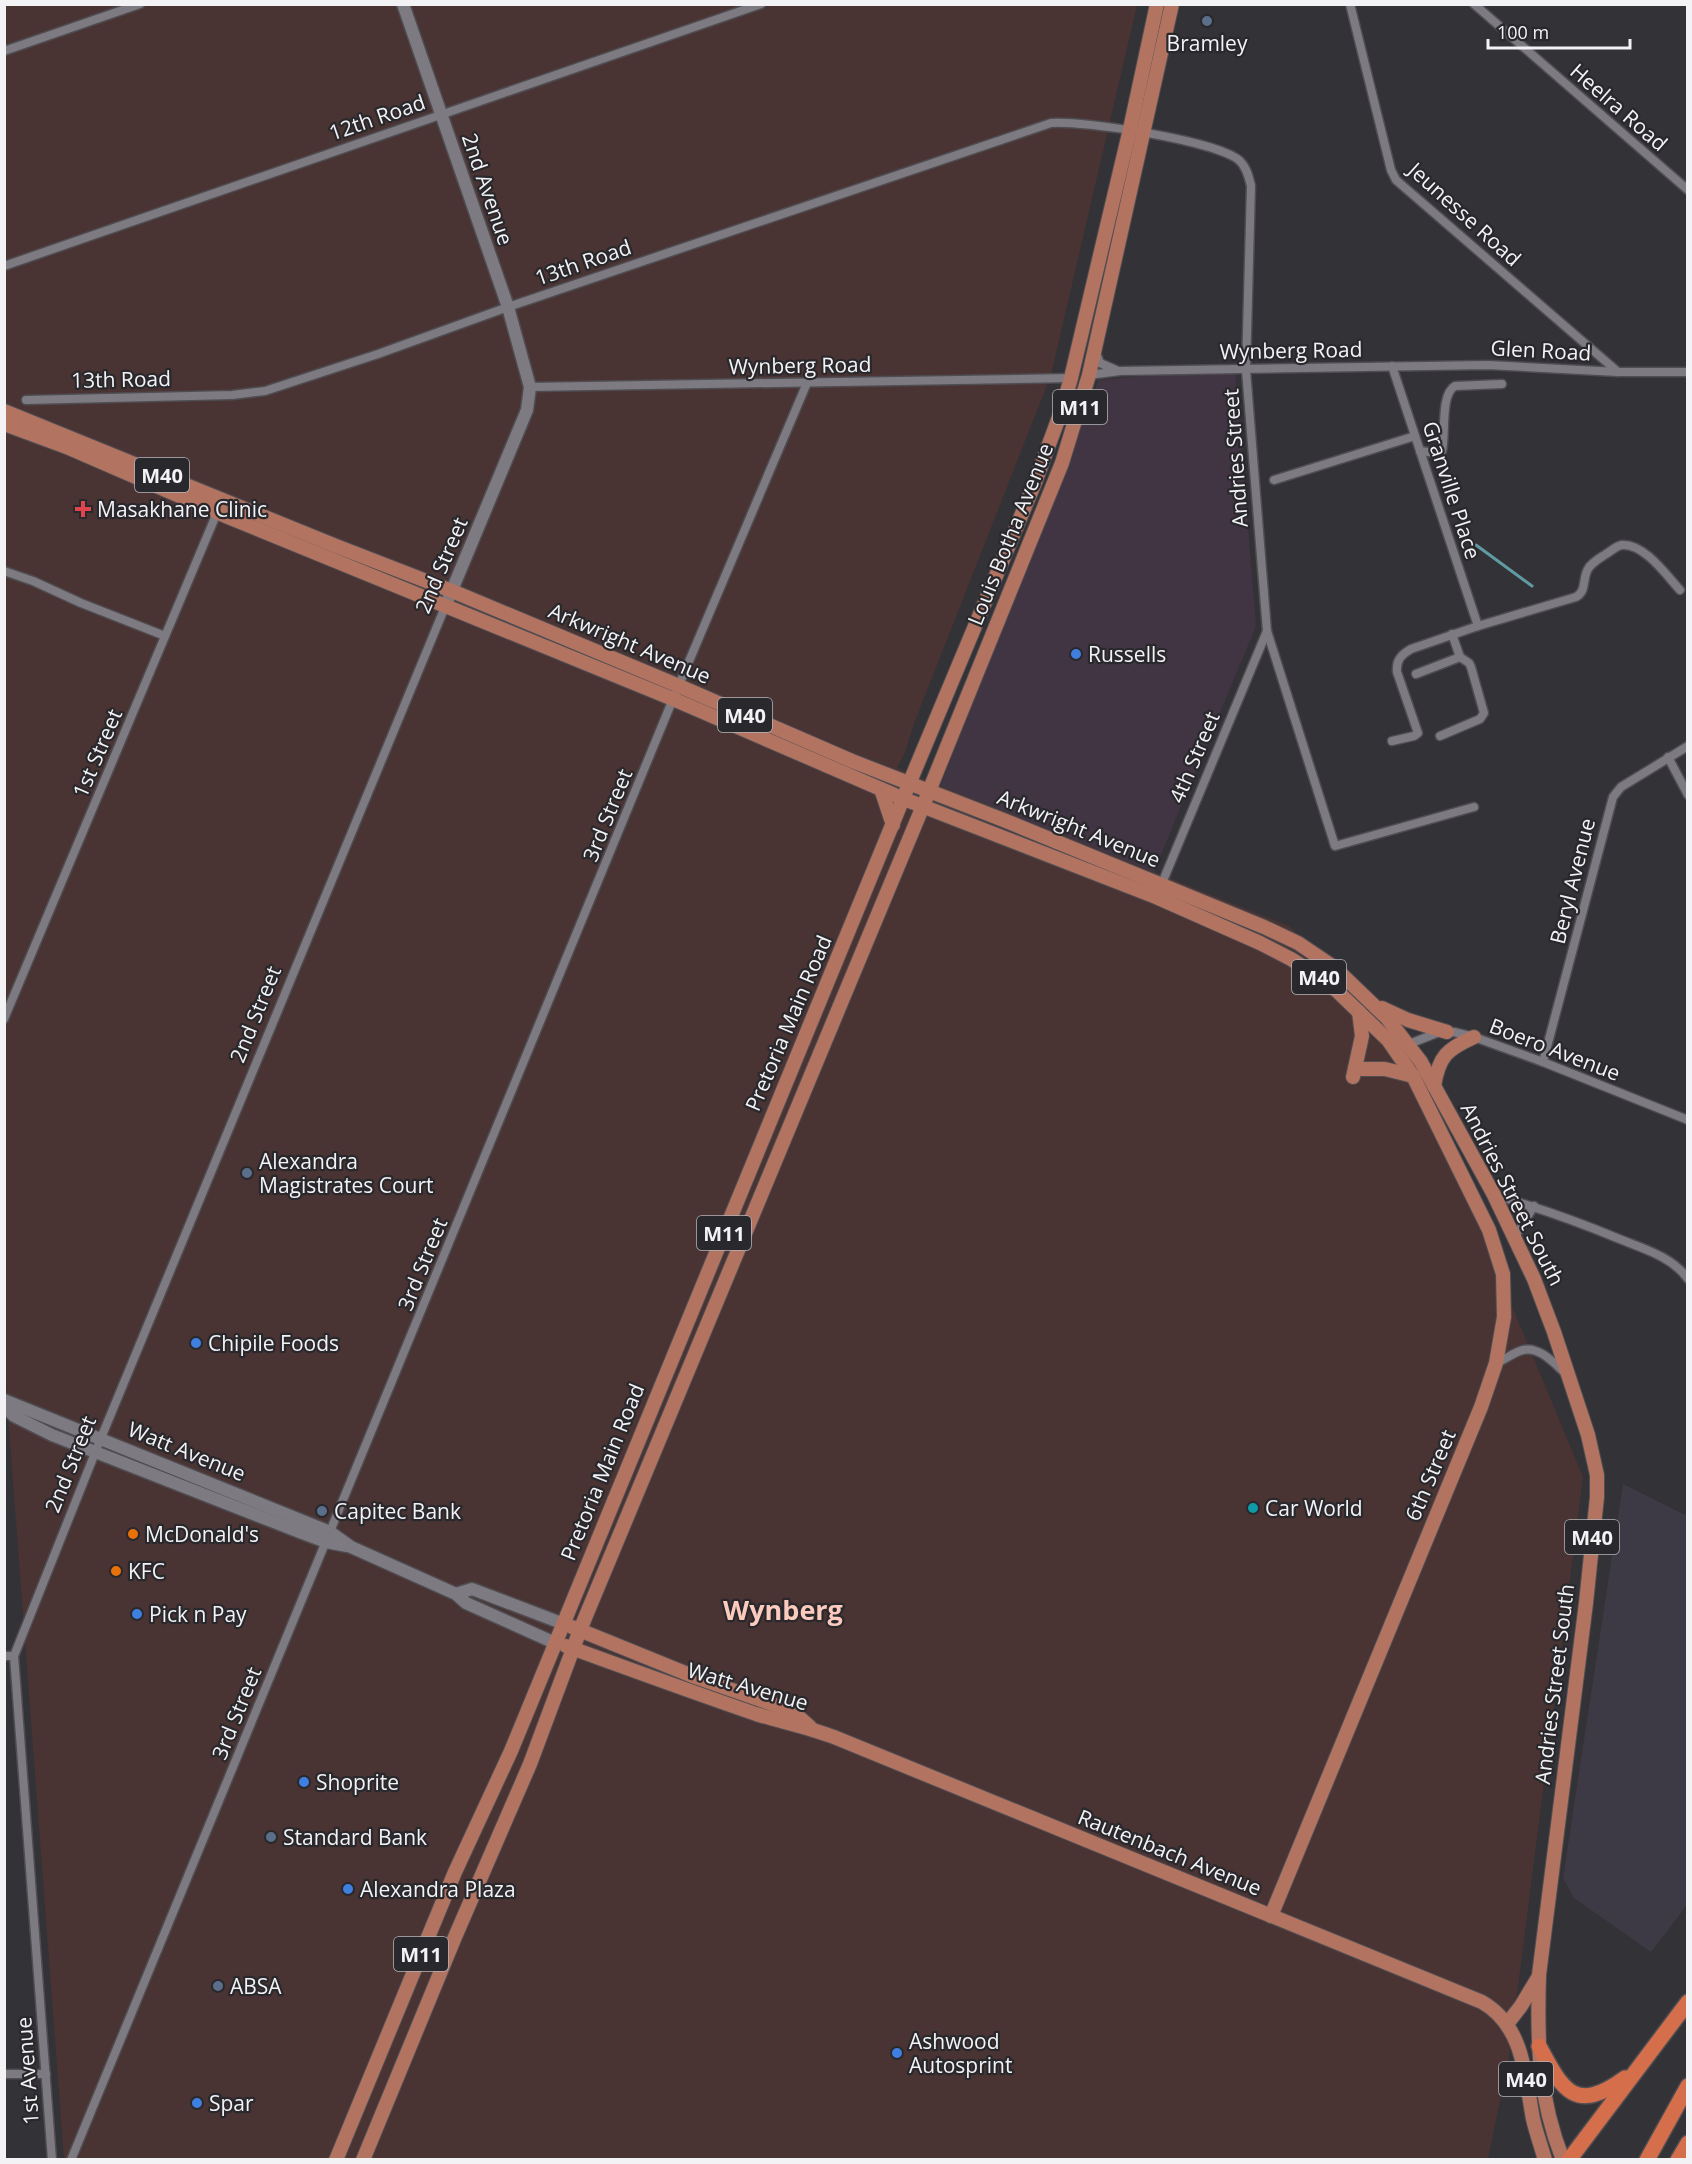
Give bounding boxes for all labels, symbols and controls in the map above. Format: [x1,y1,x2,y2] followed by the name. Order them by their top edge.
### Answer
[1488,12,1630,50] scale bar
[1200,14,1214,28] marker: Bramley
[1497,20,1549,44] text: 100 m
[1167,29,1248,57] place label: Bramley
[1564,57,1674,157] street label: Heelra Road
[325,87,429,147] street label: 12th Road
[456,129,520,249] street label: 2nd Avenue
[1401,155,1527,272] street label: Jeunesse Road
[531,232,635,292] street label: 13th Road
[1490,333,1592,367] street label: Glen Road
[1219,335,1363,365] street label: Wynberg Road
[728,350,872,380] street label: Wynberg Road
[71,364,171,394] street label: 13th Road
[1216,388,1254,528] street label: Andries Street
[1053,390,1107,424] road number: M11
[1417,417,1487,563] street label: Granville Place
[961,439,1059,629] street label: Louis Botha Avenue
[135,458,189,492] road number: M40
[97,495,267,523] place label: Masakhane Clinic
[74,500,92,518] marker: Masakhane Clinic
[408,513,474,617] street label: 2nd Street
[545,596,715,690] street label: Arkwright Avenue
[1088,640,1166,668] place label: Russells
[1069,647,1083,661] marker: Russells
[718,698,772,732] road number: M40
[66,704,128,802] street label: 1st Street
[1162,707,1226,807] street label: 4th Street
[576,765,638,865] street label: 3rd Street
[993,783,1165,873] street label: Arkwright Avenue
[1543,815,1601,947] street label: Beryl Avenue
[738,931,838,1115] street label: Pretoria Main Road
[1292,960,1346,994] road number: M40
[223,962,287,1066] street label: 2nd Street
[1486,1011,1624,1087] street label: Boero Avenue
[1455,1098,1571,1290] street label: Andries Street South
[259,1147,434,1199] place label: Alexandra Magistrates Court
[240,1166,254,1180] marker: Alexandra Magistrates Court
[391,1214,453,1314] street label: 3rd Street
[697,1216,751,1250] road number: M11
[208,1329,339,1357] place label: Chipile Foods
[189,1336,203,1350] marker: Chipile Foods
[554,1379,650,1565] street label: Pretoria Main Road
[38,1412,102,1516] street label: 2nd Street
[124,1415,250,1487] street label: Watt Avenue
[1398,1425,1462,1525] street label: 6th Street
[1265,1494,1363,1522] place label: Car World
[334,1497,461,1525] place label: Capitec Bank
[1246,1501,1260,1515] marker: Car World
[315,1504,329,1518] marker: Capitec Bank
[145,1520,259,1548] place label: McDonald's
[1565,1520,1619,1554] road number: M40
[126,1527,140,1541] marker: McDonald's
[128,1557,165,1585] place label: KFC
[109,1564,123,1578] marker: KFC
[1528,1582,1580,1786] street label: Andries Street South
[723,1591,843,1628] district label: Wynberg
[149,1600,247,1628] place label: Pick n Pay
[130,1607,144,1621] marker: Pick n Pay
[684,1655,812,1717] street label: Watt Avenue
[205,1663,267,1763] street label: 3rd Street
[316,1768,399,1796] place label: Shoprite
[297,1775,311,1789] marker: Shoprite
[1074,1802,1266,1902] street label: Rautenbach Avenue
[283,1823,427,1851] place label: Standard Bank
[264,1830,278,1844] marker: Standard Bank
[360,1875,516,1903] place label: Alexandra Plaza
[341,1882,355,1896] marker: Alexandra Plaza
[394,1937,448,1971] road number: M11
[230,1972,282,2000] place label: ABSA
[211,1979,225,1993] marker: ABSA
[9,2016,45,2126] street label: 1st Avenue
[909,2027,1012,2079] place label: Ashwood Autosprint
[890,2046,904,2060] marker: Ashwood Autosprint
[1499,2062,1553,2096] road number: M40
[209,2089,254,2117] place label: Spar
[190,2096,204,2110] marker: Spar

